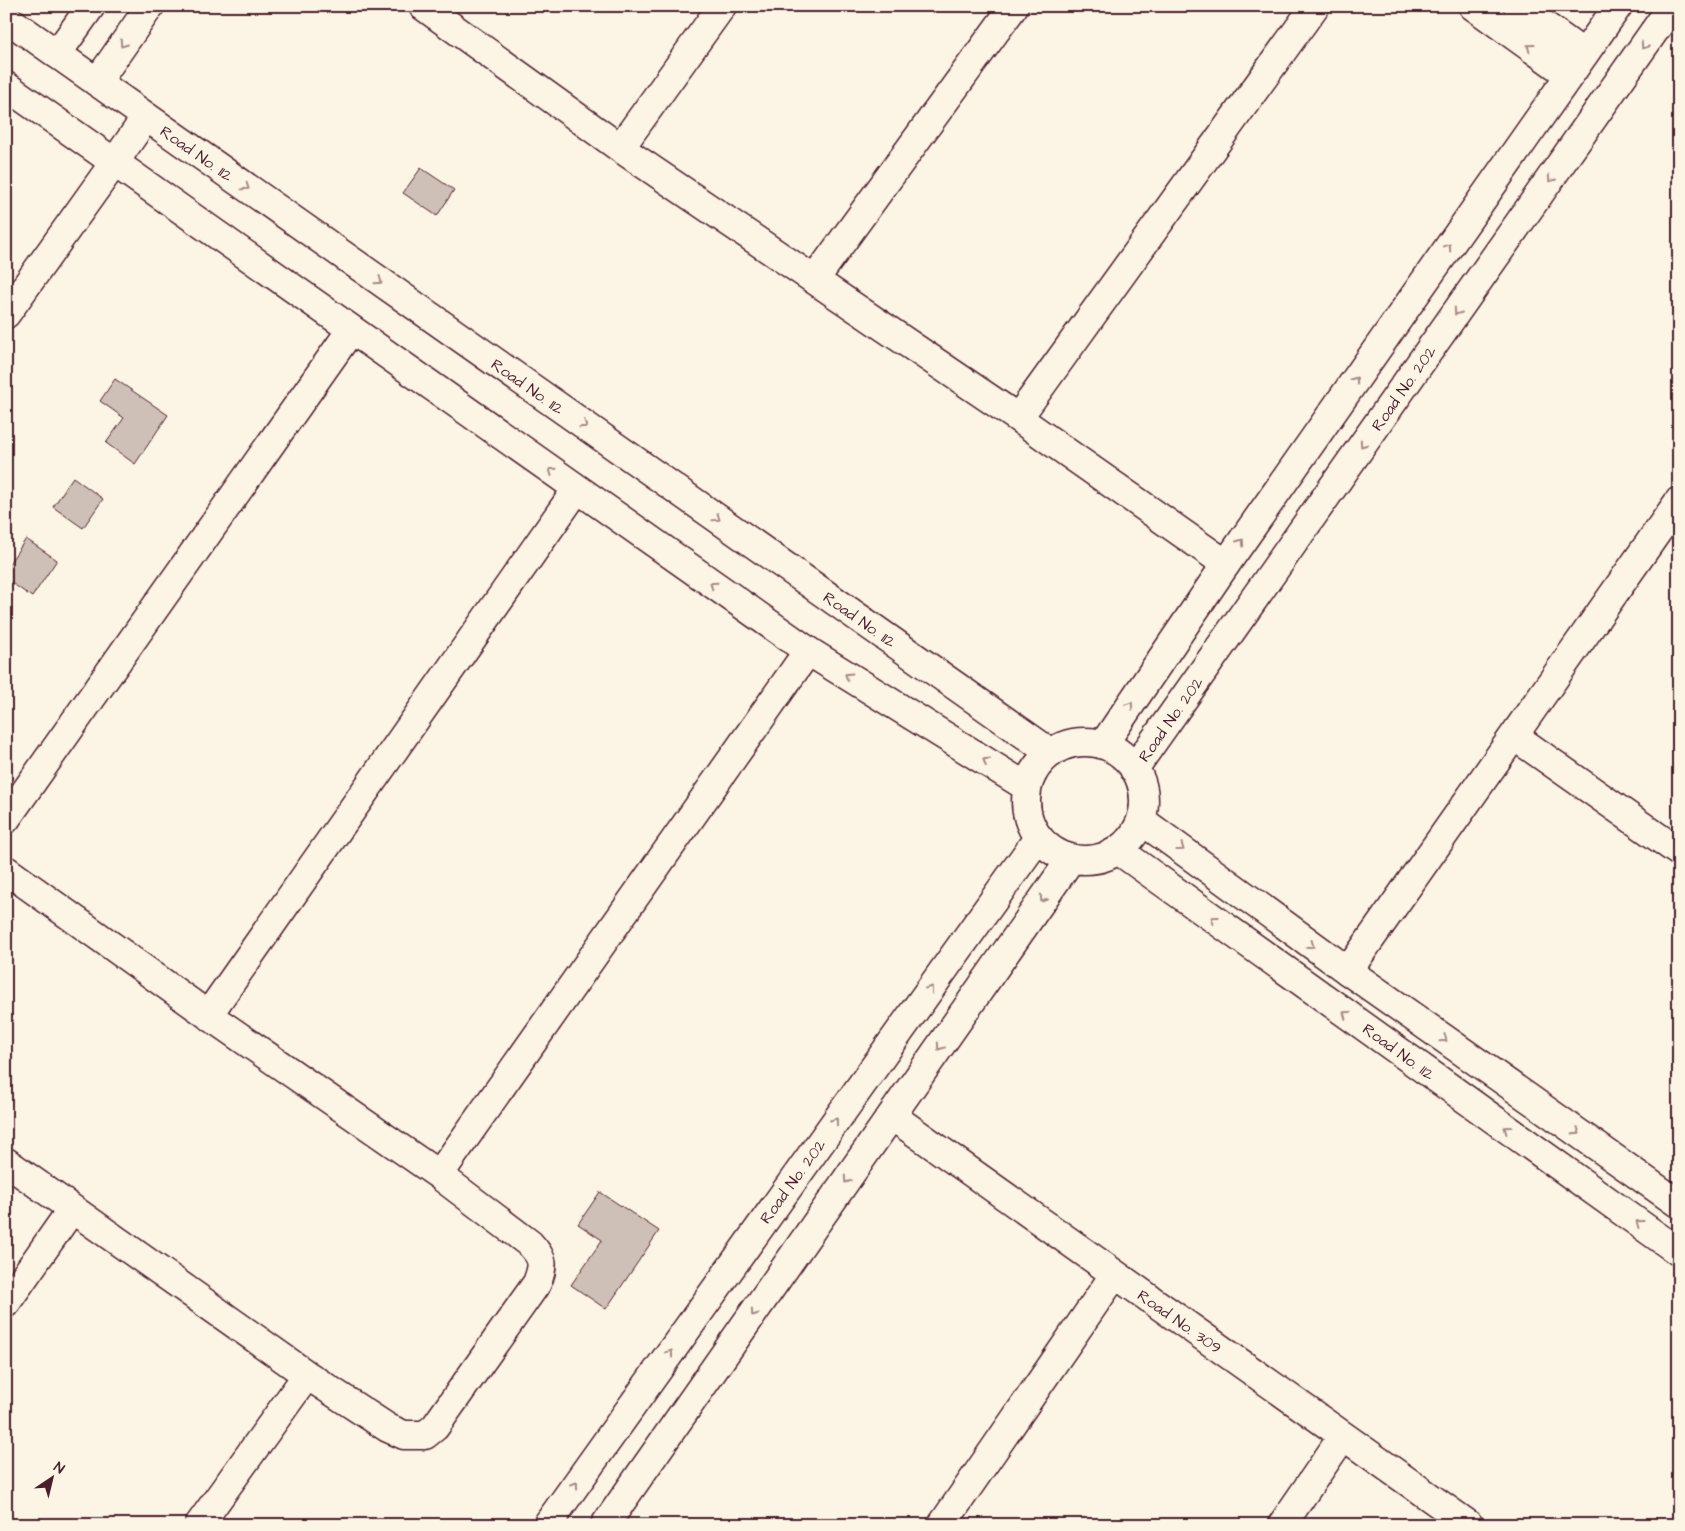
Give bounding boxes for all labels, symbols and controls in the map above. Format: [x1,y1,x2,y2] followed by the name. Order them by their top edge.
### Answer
[120,38,129,48] one-way arrow
[1641,40,1650,50] one-way arrow
[1526,44,1535,53] one-way arrow
[156,121,237,187] street label: Road No. 112
[1548,173,1557,183] one-way arrow
[240,181,250,190] one-way arrow
[1442,243,1451,253] one-way arrow
[373,275,383,284] one-way arrow
[1454,306,1463,315] one-way arrow
[1366,342,1441,436] street label: Road No. 202
[487,354,568,420] street label: Road No. 112
[1349,376,1358,386] one-way arrow
[578,418,587,428] one-way arrow
[1360,439,1369,448] one-way arrow
[548,468,557,477] one-way arrow
[711,512,720,521] one-way arrow
[1235,538,1244,547] one-way arrow
[709,582,719,591] one-way arrow
[819,587,900,653] street label: Road No. 112
[844,672,853,682] one-way arrow
[1133,673,1208,767] street label: Road No. 202
[1124,701,1134,710] one-way arrow
[982,758,991,767] one-way arrow
[1175,842,1184,852] one-way arrow
[1040,893,1049,903] one-way arrow
[1210,916,1220,925] one-way arrow
[1306,938,1315,948] one-way arrow
[924,985,933,995] one-way arrow
[1343,1011,1352,1020] one-way arrow
[1358,1018,1439,1085] street label: Road No. 112
[1438,1033,1448,1042] one-way arrow
[937,1041,946,1051] one-way arrow
[830,1118,838,1127] one-way arrow
[1503,1126,1513,1135] one-way arrow
[1571,1126,1581,1135] one-way arrow
[755,1135,831,1228] street label: Road No. 202
[844,1174,853,1184] one-way arrow
[1635,1220,1645,1229] one-way arrow
[1133,1285,1226,1359] street label: Road No. 309
[751,1307,760,1317] one-way arrow
[664,1349,673,1359] one-way arrow
[28,1454,78,1504] north arrow
[50,1457,68,1479] text: N
[569,1481,578,1491] one-way arrow

